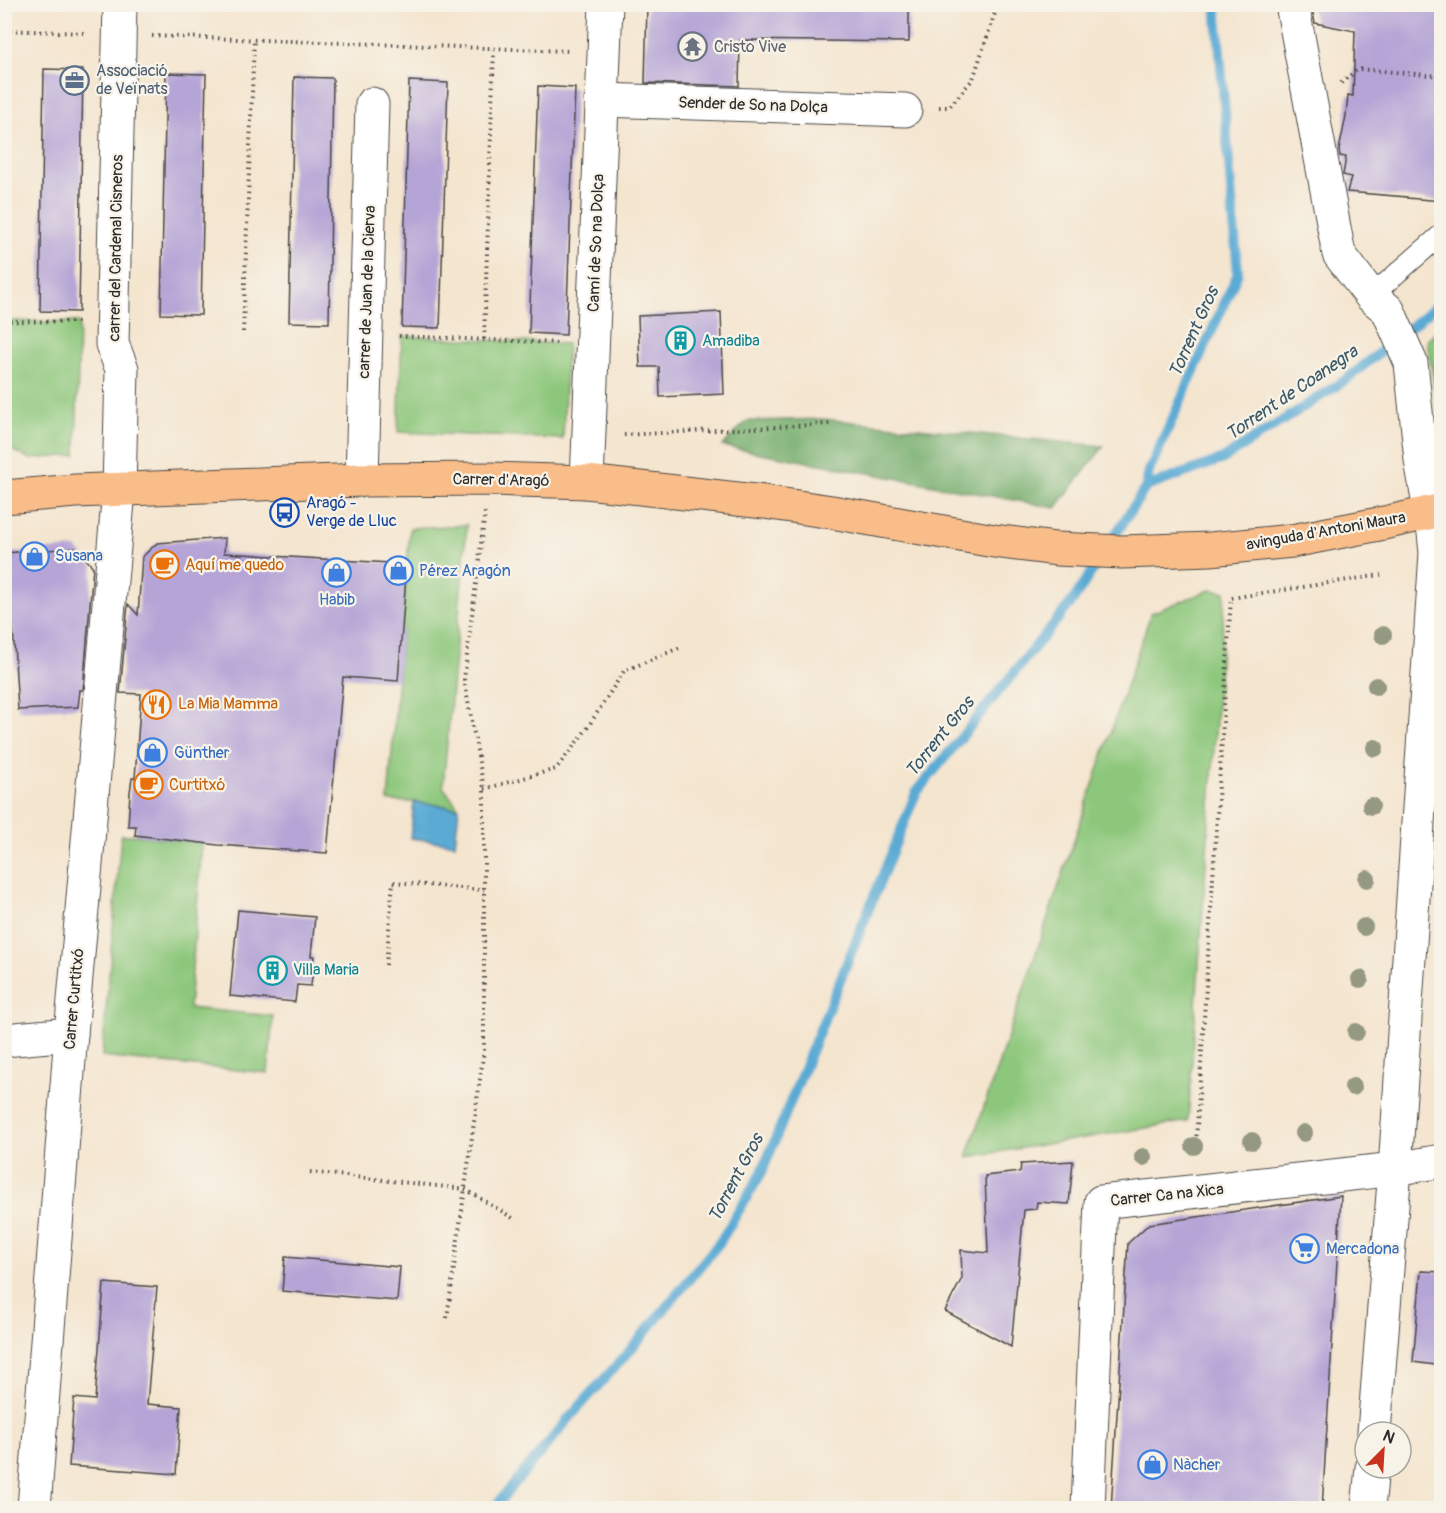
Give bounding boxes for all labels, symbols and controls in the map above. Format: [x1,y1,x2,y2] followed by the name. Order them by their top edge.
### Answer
[677,31,709,63] temple icon: Cristo Vive
[714,37,786,57] place label: Cristo Vive
[96,61,168,99] place label: Associació de Veïnats
[59,64,91,96] office icon: Associació de Veïnats
[678,92,828,118] street label: Sender de So na Dolça
[104,154,128,342] street label: carrer del Cardenal Cisneros
[584,174,608,312] street label: Camí de So na Dolça
[354,205,380,379] street label: carrer de Juan de la Cierva
[1164,281,1225,381] water label: Torrent Gros
[665,325,697,357] building icon: Amadiba
[702,331,760,351] place label: Amadiba
[1222,339,1364,446] water label: Torrent de Coanegra
[452,469,550,491] street label: Carrer d'Aragó
[306,493,397,531] place label: Aragó - Verge de Lluc
[269,496,301,528] bus stop icon: Aragó - Verge de Lluc
[1245,507,1407,555] street label: avinguda d'Antoni Maura
[18,540,50,572] shop icon: Susana
[55,546,103,566] place label: Susana
[148,549,180,581] cafe icon: Aquí me quedo
[185,555,284,575] place label: Aquí me quedo
[382,555,414,587] shop icon: Pérez Aragón
[321,556,353,588] shop icon: Habib
[419,561,511,581] place label: Pérez Aragón
[319,590,355,610] place label: Habib
[141,688,173,720] restaurant icon: La Mia Mamma
[901,691,981,782] water label: Torrent Gros
[178,694,278,714] place label: La Mia Mamma
[137,737,169,769] shop icon: Günther
[174,743,230,763] place label: Günther
[132,769,164,801] cafe icon: Curtitxó
[169,775,225,795] place label: Curtitxó
[60,947,88,1050] street label: Carrer Curtitxó
[256,954,288,986] building icon: Villa Maria
[293,960,359,980] place label: Villa Maria
[703,1128,770,1226] water label: Torrent Gros
[1109,1179,1225,1211] street label: Carrer Ca na Xica
[1289,1233,1321,1265] supermarket icon: Mercadona
[1326,1239,1399,1259] place label: Mercadona
[1353,1420,1413,1480] north arrow
[1380,1426,1398,1449] text: N
[1136,1449,1168,1481] shop icon: Nàcher
[1173,1455,1221,1475] place label: Nàcher

